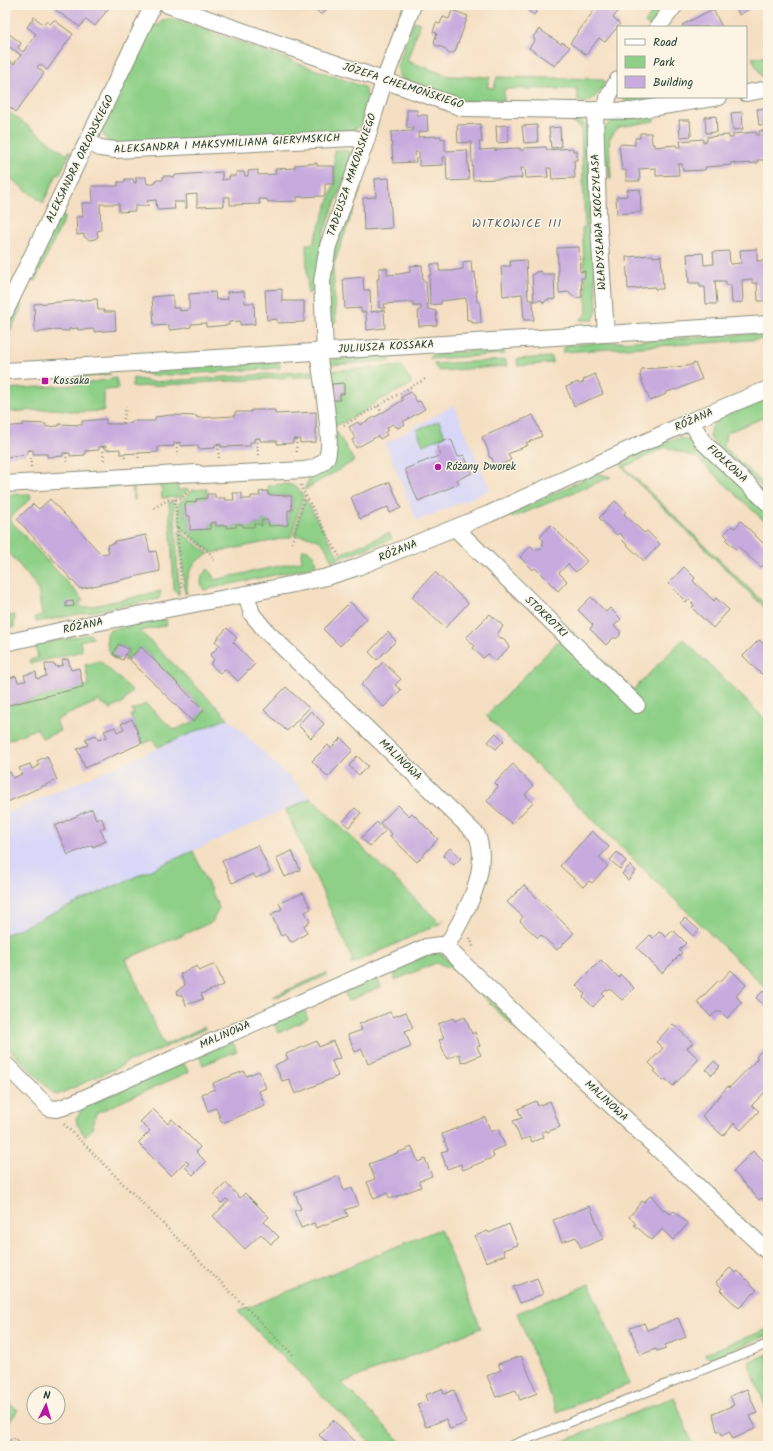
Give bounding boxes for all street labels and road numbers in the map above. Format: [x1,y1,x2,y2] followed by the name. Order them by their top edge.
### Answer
[340,58,466,114] street label: JÓZEFA CHEŁMOŃSKIEGO
[41,92,119,226] street label: ALEKSANDRA ORŁOWSKIEGO
[322,111,382,239] street label: TADEUSZA MAKOWSKIEGO
[113,129,341,159] street label: ALEKSANDRA I MAKSYMILIANA GIERYMSKICH
[586,153,612,291] street label: WŁADYSŁAWA SKOCZYLASA
[337,335,435,359] street label: JULIUSZA KOSSAKA
[672,403,717,437] street label: RÓŻANA
[703,440,752,488] street label: FIOŁKOWA
[376,535,421,567] street label: RÓŻANA
[520,592,572,642] street label: STOKROTKI
[61,613,105,639] street label: RÓŻANA
[374,735,426,786] street label: MALINOWA
[197,1016,254,1054] street label: MALINOWA
[580,1076,632,1126] street label: MALINOWA

